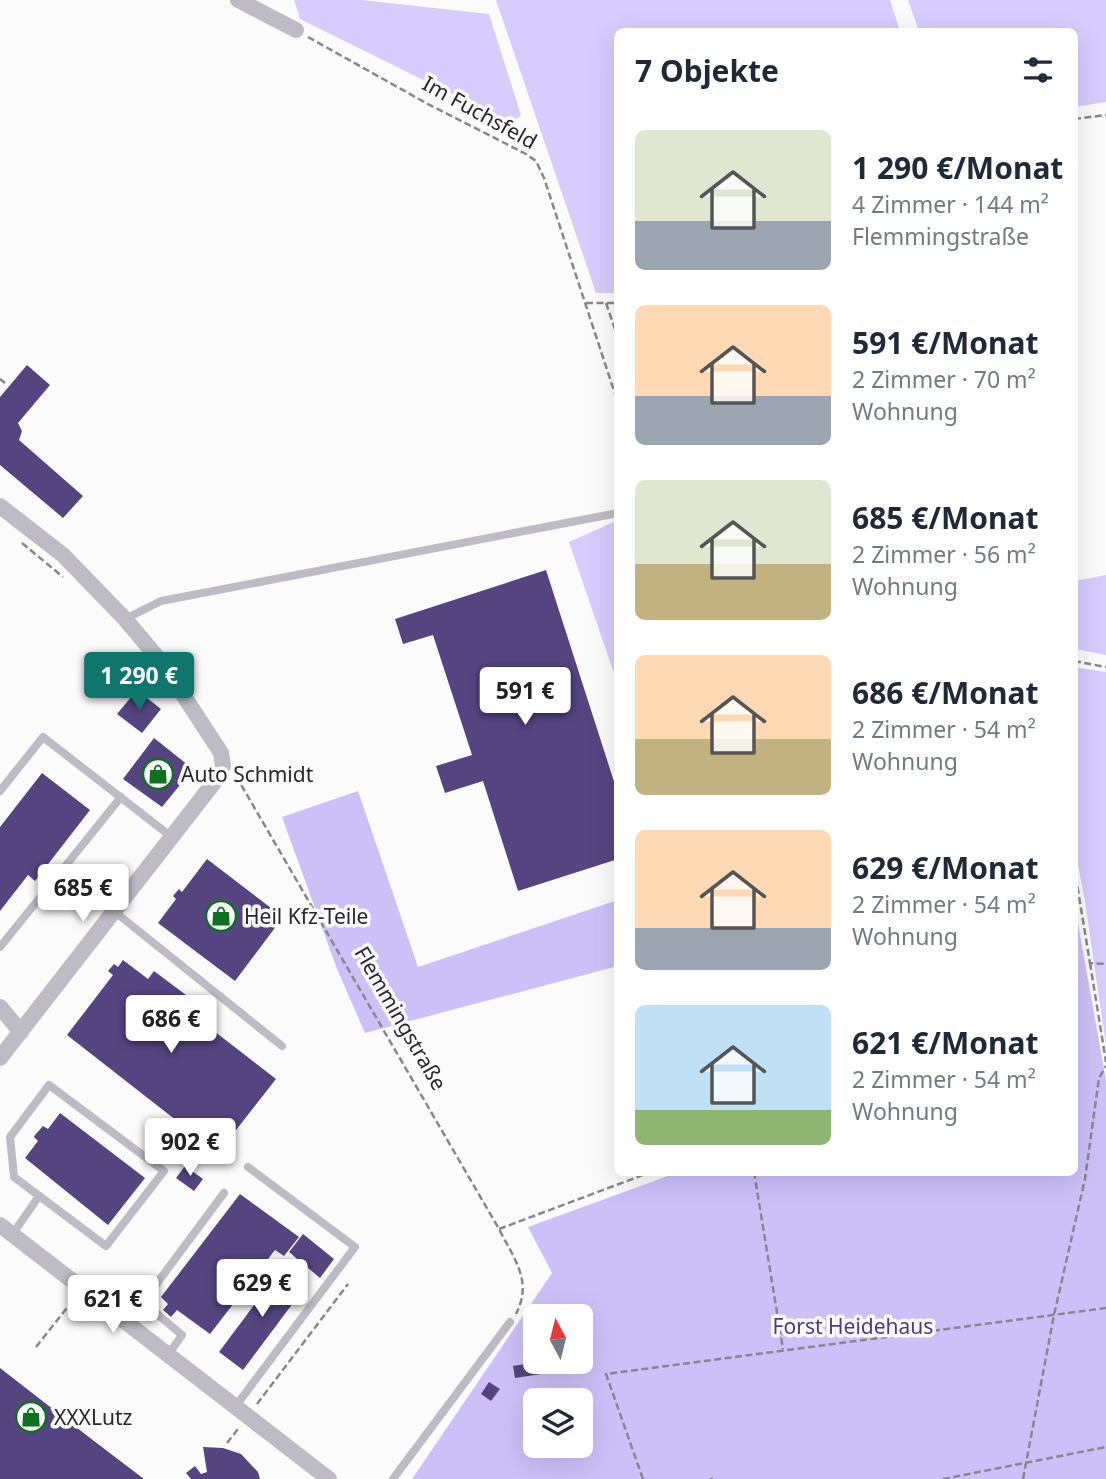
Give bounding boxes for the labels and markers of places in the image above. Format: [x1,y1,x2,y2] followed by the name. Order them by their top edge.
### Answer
[74,652,204,712] pin: 1 290 €
[476,668,574,727] pin: 591 €
[141,757,175,791] shop icon: Auto Schmidt
[181,760,314,788] place label: Auto Schmidt
[34,864,132,924] pin: 685 €
[204,899,238,933] shop icon: Heil Kfz-Teile
[244,902,368,930] place label: Heil Kfz-Teile
[122,996,220,1055] pin: 686 €
[141,1118,239,1178] pin: 902 €
[213,1260,311,1319] pin: 629 €
[64,1276,162,1335] pin: 621 €
[14,1400,48,1434] shop icon: XXXLutz
[54,1403,132,1431] place label: XXXLutz

